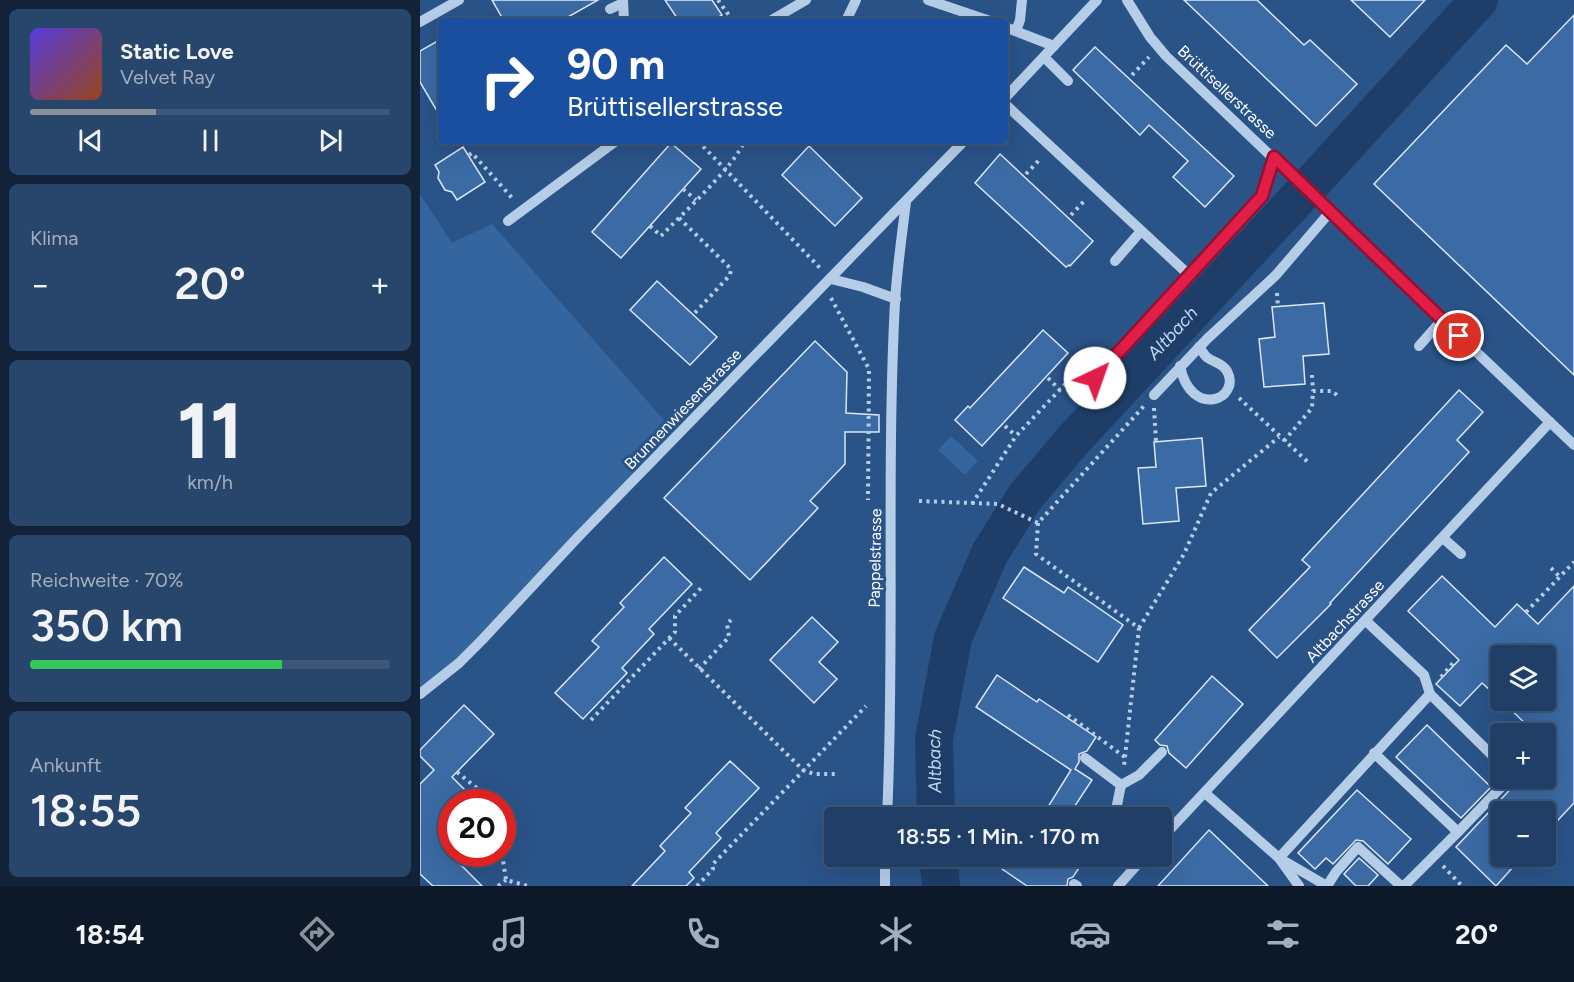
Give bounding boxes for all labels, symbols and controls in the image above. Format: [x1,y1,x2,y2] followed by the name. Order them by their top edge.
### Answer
[120,38,234,65] text: Static Love
[567,39,665,90] text: 90 m
[1174,41,1280,143] street label: Brüttisellerstrasse
[468,42,546,120] icon: right
[120,65,215,89] text: Velvet Ray
[567,90,783,123] text: Brüttisellerstrasse
[74,124,107,157] icon: previous
[194,124,227,157] icon: pause
[314,124,347,157] icon: next
[30,226,78,250] text: Klima
[174,256,246,310] text: 20°
[30,265,51,304] text: −
[369,265,390,304] text: +
[1142,302,1202,365] water label: Altbach
[1433,310,1484,361] pin
[1442,319,1475,352] icon: arrive
[620,345,746,473] street label: Brunnenwiesenstrasse
[1063,346,1127,410] position arrow
[177,384,243,478] text: 11
[187,470,233,494] text: km/h
[865,508,885,608] street label: Pappelstrasse
[30,568,184,592] text: Reichweite · 70%
[1302,575,1388,666] street label: Altbachstrasse
[30,598,183,652] text: 350 km
[1490,645,1556,867] map controls
[1490,645,1556,711] button: layers
[1490,723,1556,789] button: +
[923,727,947,794] water label: Altbach
[30,753,102,777] text: Ankunft
[30,783,141,837] text: 18:55
[438,789,516,867] speed limit sign: 20
[1490,801,1556,867] button: −
[897,823,1099,850] text: 18:55 · 1 Min. · 170 m
[296,913,338,955] icon: directions
[489,913,531,955] icon: music
[682,913,724,955] icon: phone
[875,913,917,955] icon: climate
[1069,913,1111,955] icon: car
[1262,913,1304,955] icon: filters
[76,918,144,951] text: 18:54
[1455,918,1498,951] text: 20°

